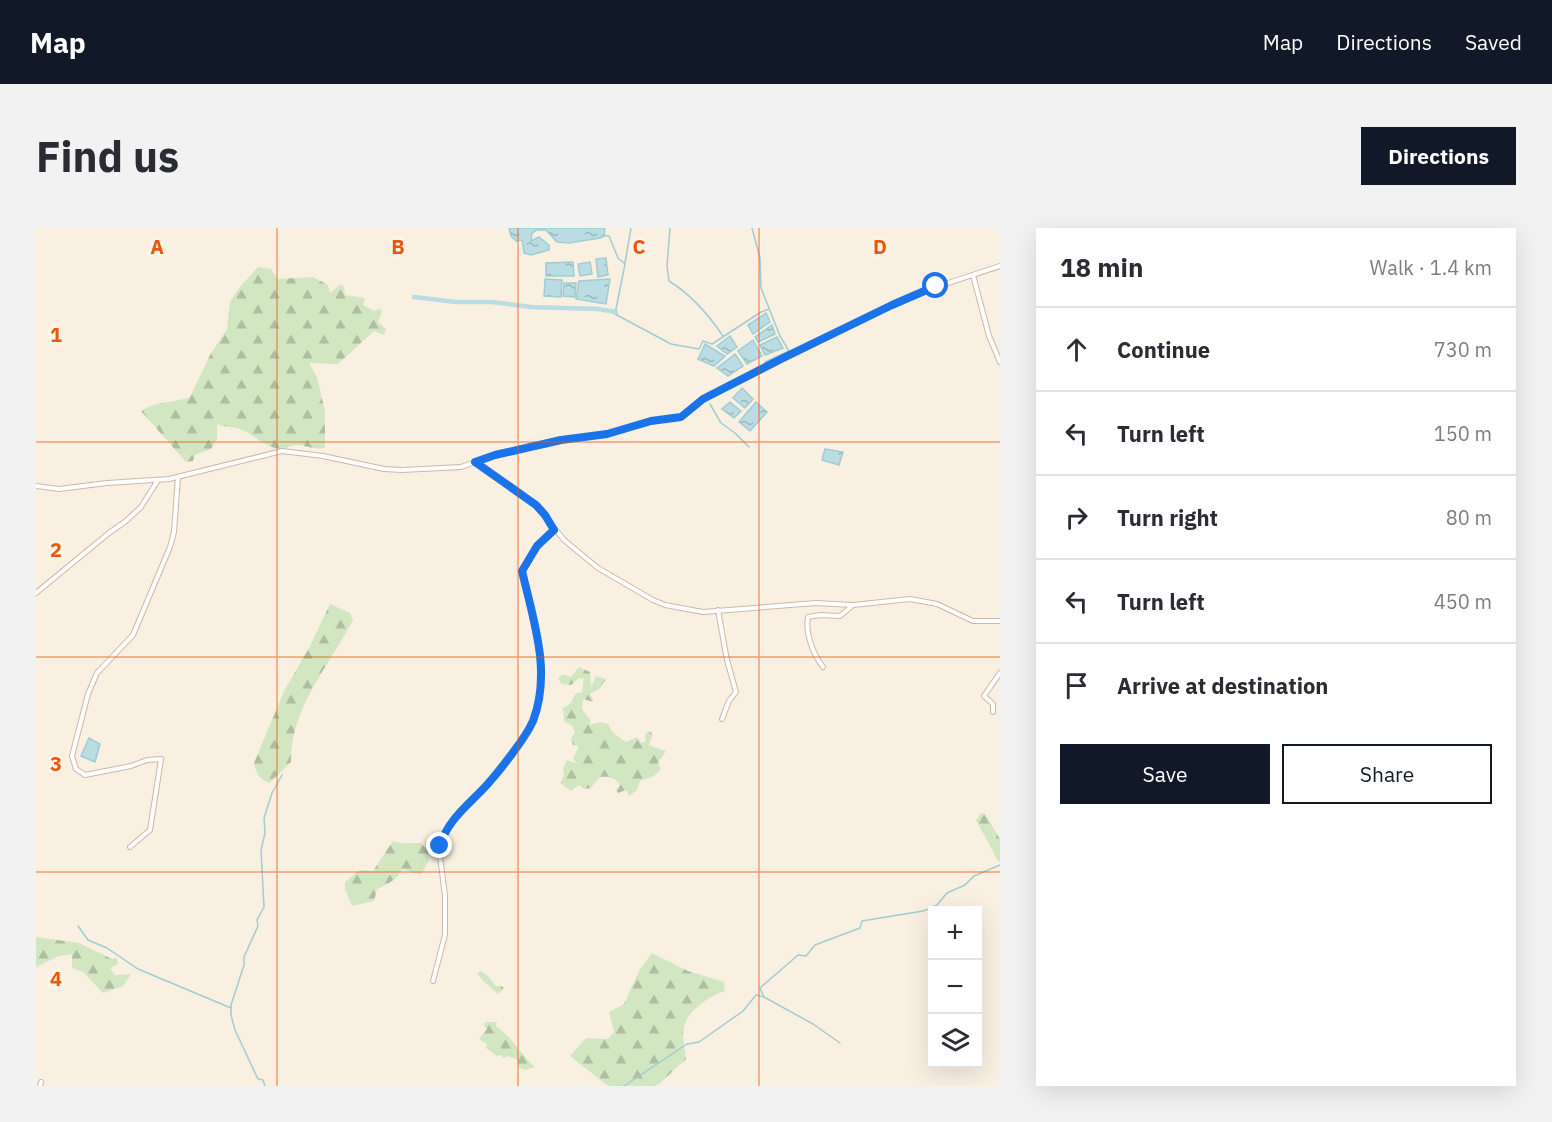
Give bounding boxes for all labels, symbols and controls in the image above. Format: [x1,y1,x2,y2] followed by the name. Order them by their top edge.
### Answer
[30,24,86,61] text: Map
[1263,28,1303,56] text: Map
[1336,28,1432,56] text: Directions
[1465,28,1522,56] text: Saved
[1361,127,1516,185] button: Directions
[36,129,179,184] text: Find us
[150,233,164,260] text: A
[391,233,405,260] text: B
[632,233,646,260] text: C
[873,233,887,260] text: D
[1060,250,1144,284] text: 18 min
[1370,254,1492,281] text: Walk · 1.4 km
[922,272,948,298] route start
[50,321,62,348] text: 1
[1060,333,1093,366] icon: ahead
[1117,335,1210,364] text: Continue
[1434,336,1492,363] text: 730 m
[1060,417,1093,450] icon: left
[1117,419,1205,448] text: Turn left
[1434,420,1492,447] text: 150 m
[1060,501,1093,534] icon: right
[1117,503,1218,532] text: Turn right
[1446,504,1492,531] text: 80 m
[50,536,62,563] text: 2
[1060,585,1093,618] icon: left
[1117,587,1205,616] text: Turn left
[1434,588,1492,615] text: 450 m
[1060,669,1093,702] icon: arrive
[1117,671,1328,700] text: Arrive at destination
[1060,744,1270,804] button: Save
[1282,744,1492,804] button: Share
[50,750,62,777] text: 3
[426,832,452,858] route end
[928,906,982,1068] map controls
[928,906,982,960] button: +
[928,960,982,1014] button: −
[50,965,62,992] text: 4
[928,1014,982,1068] button: layers

